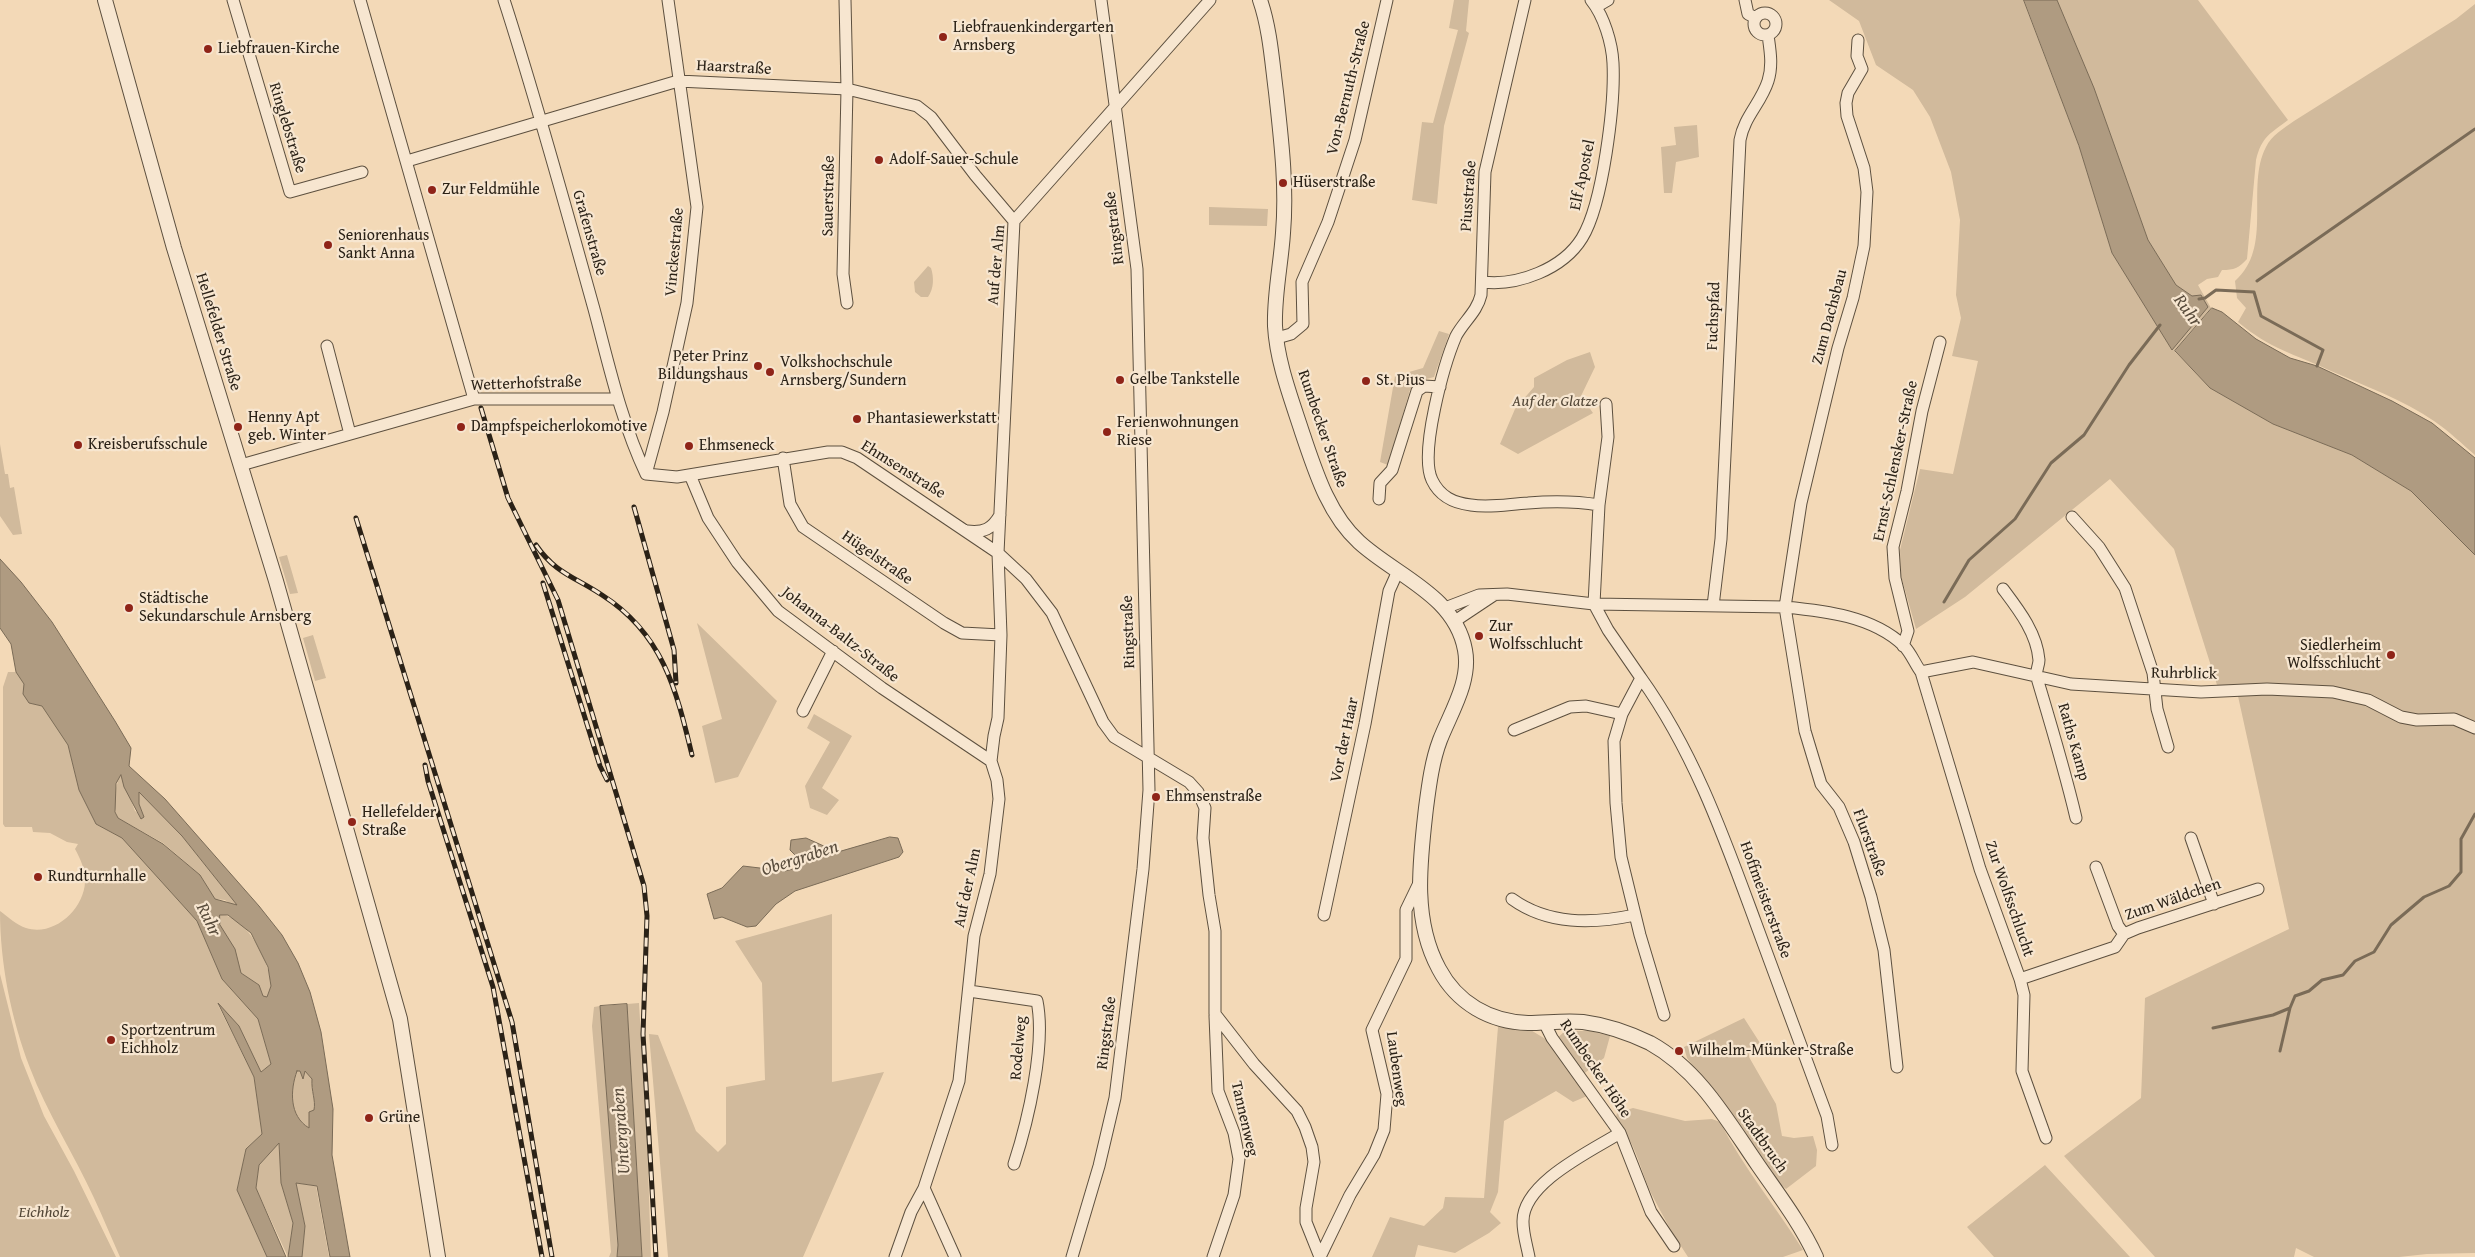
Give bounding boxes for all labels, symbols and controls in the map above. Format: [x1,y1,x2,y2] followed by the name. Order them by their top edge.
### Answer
[953,18,1114,56] place label: Liebfrauenkindergarten Arnsberg
[1323,19,1375,157] street label: Von-Bernuth-Straße
[937,31,949,43] marker: Liebfrauenkindergarten Arnsberg
[218,39,340,59] place label: Liebfrauen-Kirche
[202,43,214,55] marker: Liebfrauen-Kirche
[696,56,772,80] street label: Haarstraße
[264,80,310,176] street label: Ringlebstraße
[1566,138,1600,212] street label: Elf Apostel
[889,150,1018,170] place label: Adolf-Sauer-Schule
[873,154,885,166] marker: Adolf-Sauer-Schule
[819,155,839,237] street label: Sauerstraße
[1457,160,1481,232] street label: Piusstraße
[1293,173,1376,193] place label: Hüserstraße
[1277,177,1289,189] marker: Hüserstraße
[442,180,540,200] place label: Zur Feldmühle
[426,184,438,196] marker: Zur Feldmühle
[568,188,610,278] street label: Grafenstraße
[1101,190,1129,266] street label: Ringstraße
[662,207,688,297] street label: Vinckestraße
[984,224,1010,306] street label: Auf der Alm
[338,226,429,264] place label: Seniorenhaus Sankt Anna
[322,239,334,251] marker: Seniorenhaus Sankt Anna
[1808,267,1852,367] street label: Zum Dachsbau
[191,271,245,393] street label: Hellefelder Straße
[1703,281,1725,351] street label: Fuchspfad
[2168,291,2206,331] water label: Ruhr
[658,347,748,385] place label: Peter Prinz Bildungshaus
[780,353,907,391] place label: Volkshochschule Arnsberg/Sundern
[752,360,764,372] marker: Peter Prinz Bildungshaus
[764,366,776,378] marker: Volkshochschule Arnsberg/Sundern
[1293,368,1351,490] street label: Rumbecker Straße
[1130,370,1240,390] place label: Gelbe Tankstelle
[1376,371,1425,391] place label: St. Pius
[470,372,582,396] street label: Wetterhofstraße
[1114,374,1126,386] marker: Gelbe Tankstelle
[1360,375,1372,387] marker: St. Pius
[1870,379,1922,543] street label: Ernst-Schlensker-Straße
[1512,392,1598,412] park label: Auf der Glatze
[248,408,326,446] place label: Henny Apt geb. Winter
[867,409,997,429] place label: Phantasiewerkstatt
[851,413,863,425] marker: Phantasiewerkstatt
[1117,413,1239,451] place label: Ferienwohnungen Riese
[471,417,647,437] place label: Dampfspeicherlokomotive
[232,421,244,433] marker: Henny Apt geb. Winter
[455,421,467,433] marker: Dampfspeicherlokomotive
[1101,426,1113,438] marker: Ferienwohnungen Riese
[88,435,208,455] place label: Kreisberufsschule
[699,436,774,456] place label: Ehmseneck
[857,436,949,504] street label: Ehmsenstraße
[72,439,84,451] marker: Kreisberufsschule
[683,440,695,452] marker: Ehmseneck
[838,527,916,589] street label: Hügelstraße
[777,583,903,687] street label: Johanna-Baltz-Straße
[139,589,311,627] place label: Städtische Sekundarschule Arnsberg
[1118,595,1140,669] street label: Ringstraße
[123,602,135,614] marker: Städtische Sekundarschule Arnsberg
[1489,617,1583,655] place label: Zur Wolfsschlucht
[1473,630,1485,642] marker: Zur Wolfsschlucht
[2287,636,2381,674] place label: Siedlerheim Wolfsschlucht
[2385,649,2397,661] marker: Siedlerheim Wolfsschlucht
[2151,664,2217,684] street label: Ruhrblick
[1327,696,1363,784] street label: Vor der Haar
[2053,701,2093,783] street label: Raths Kamp
[1166,787,1262,807] place label: Ehmsenstraße
[1150,791,1162,803] marker: Ehmsenstraße
[362,803,436,841] place label: Hellefelder Straße
[1848,807,1890,879] street label: Flurstraße
[346,816,358,828] marker: Hellefelder Straße
[759,836,841,882] water label: Obergraben
[1735,839,1795,961] street label: Hoffmeisterstraße
[1980,839,2038,959] street label: Zur Wolfsschlucht
[950,847,986,929] street label: Auf der Alm
[48,867,146,887] place label: Rundturnhalle
[32,871,44,883] marker: Rundturnhalle
[2122,875,2224,925] street label: Zum Wäldchen
[191,900,225,940] water label: Ruhr
[1093,995,1121,1071] street label: Ringstraße
[1007,1015,1031,1081] street label: Rodelweg
[1555,1016,1635,1122] street label: Rumbecker Höhe
[121,1021,215,1059] place label: Sportzentrum Eichholz
[1381,1030,1411,1108] street label: Laubenweg
[105,1034,117,1046] marker: Sportzentrum Eichholz
[1689,1041,1854,1061] place label: Wilhelm-Münker-Straße
[1673,1045,1685,1057] marker: Wilhelm-Münker-Straße
[1226,1079,1262,1159] street label: Tannenweg
[608,1087,636,1175] water label: Untergraben
[1733,1105,1791,1177] street label: Stadtbruch
[379,1108,420,1128] place label: Grüne
[363,1112,375,1124] marker: Grüne
[19,1203,69,1223] park label: Eichholz

